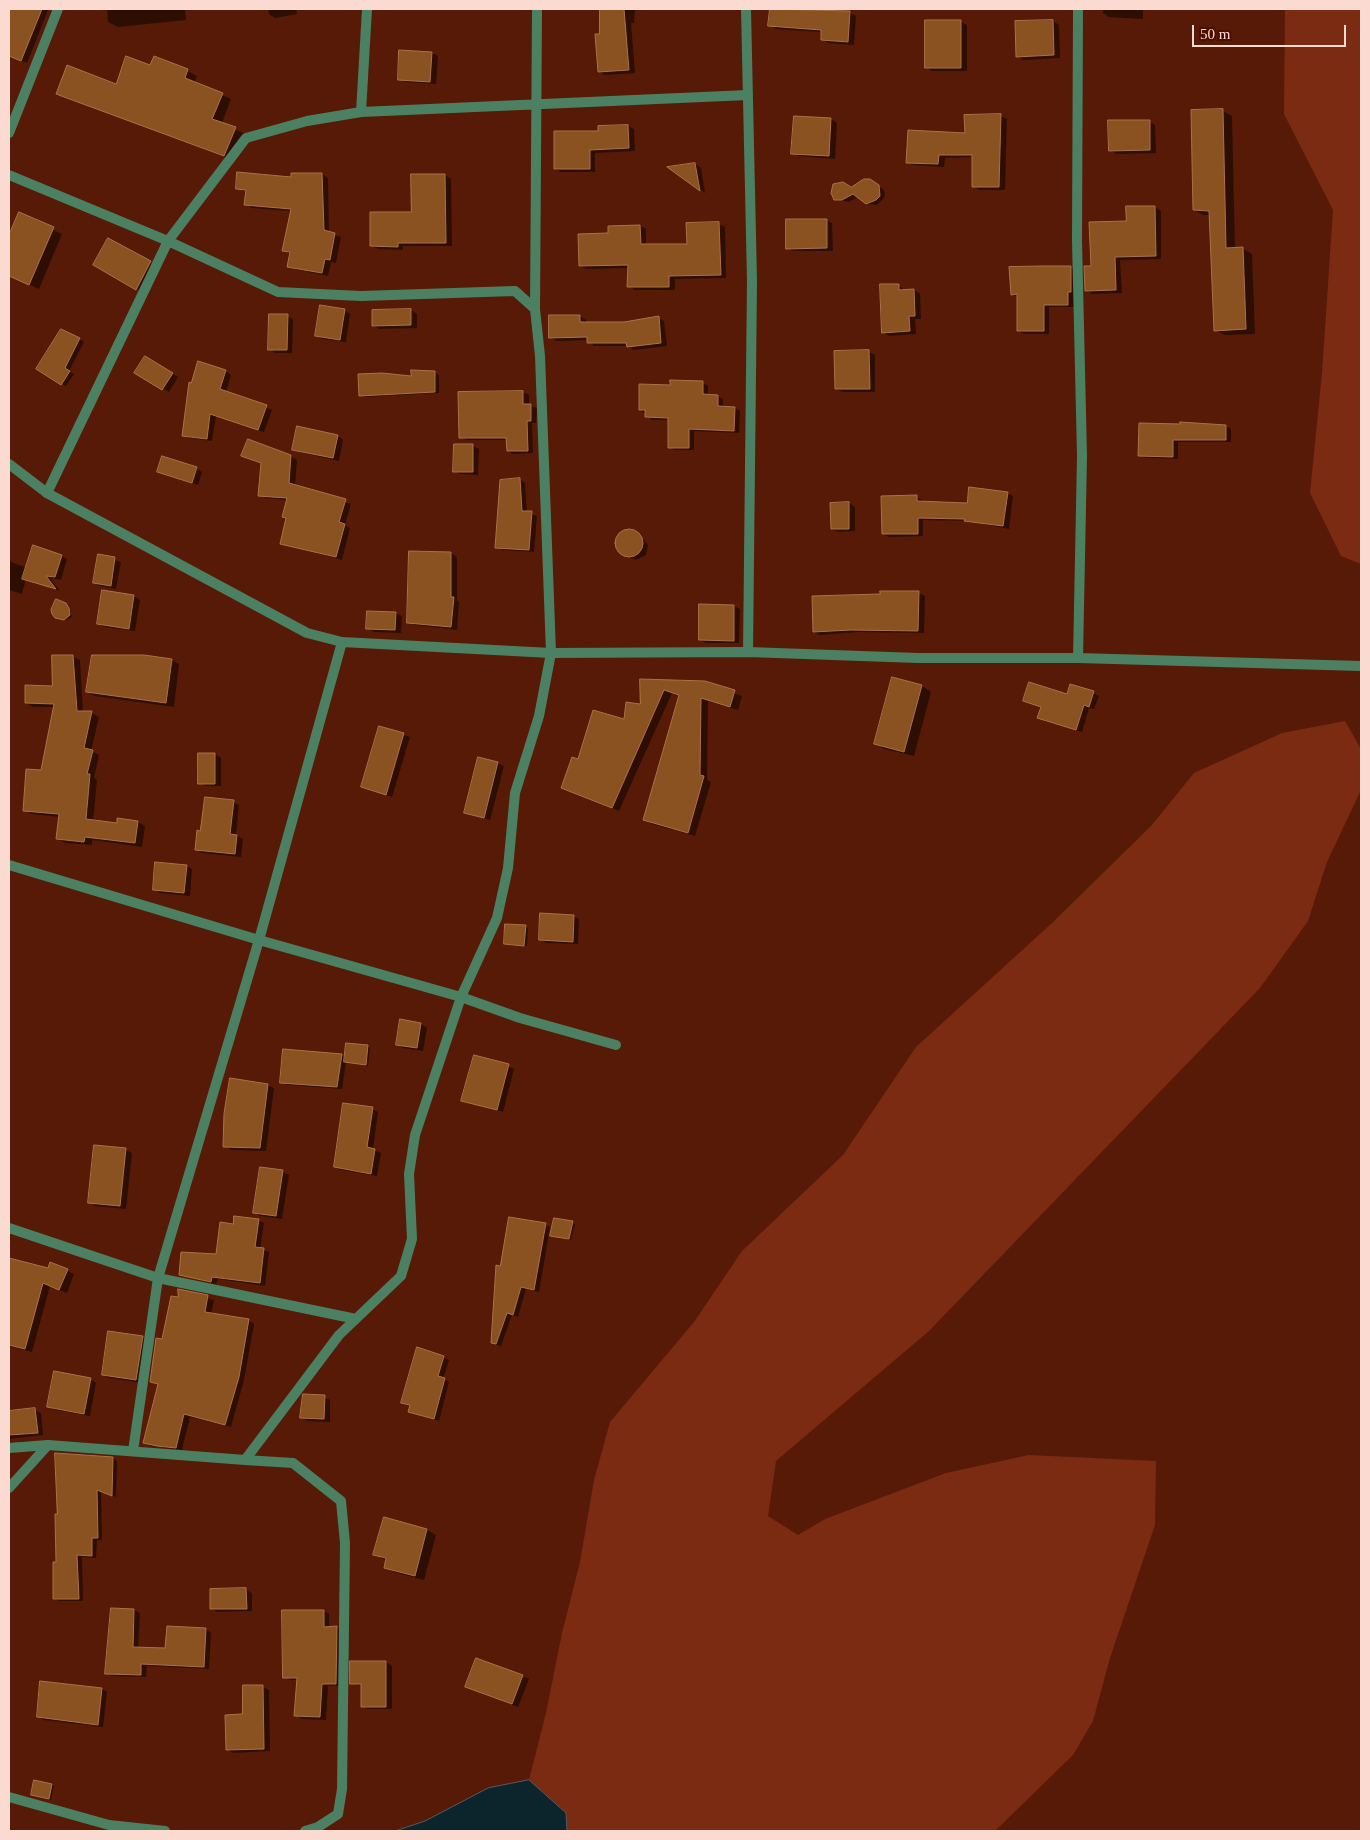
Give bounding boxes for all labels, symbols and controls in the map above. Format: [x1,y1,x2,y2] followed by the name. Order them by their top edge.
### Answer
[1195,15,1349,47] scale bar
[1200,26,1230,42] text: 50 m

